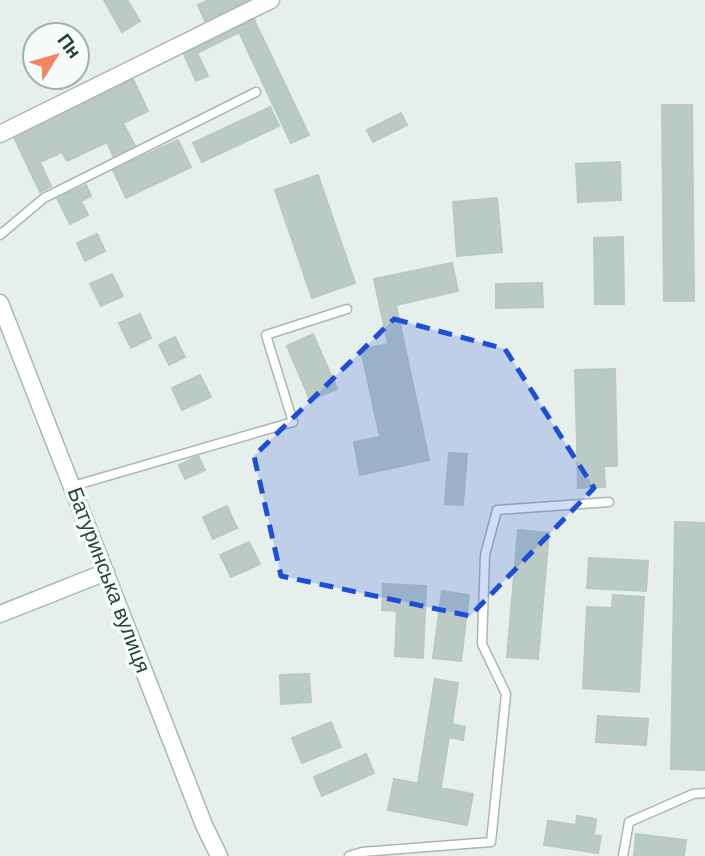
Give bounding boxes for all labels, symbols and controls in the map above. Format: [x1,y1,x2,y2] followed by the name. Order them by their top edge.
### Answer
[21,21,91,91] north arrow
[52,29,87,64] text: Пн
[61,483,157,677] street label: Батуринська вулиця

